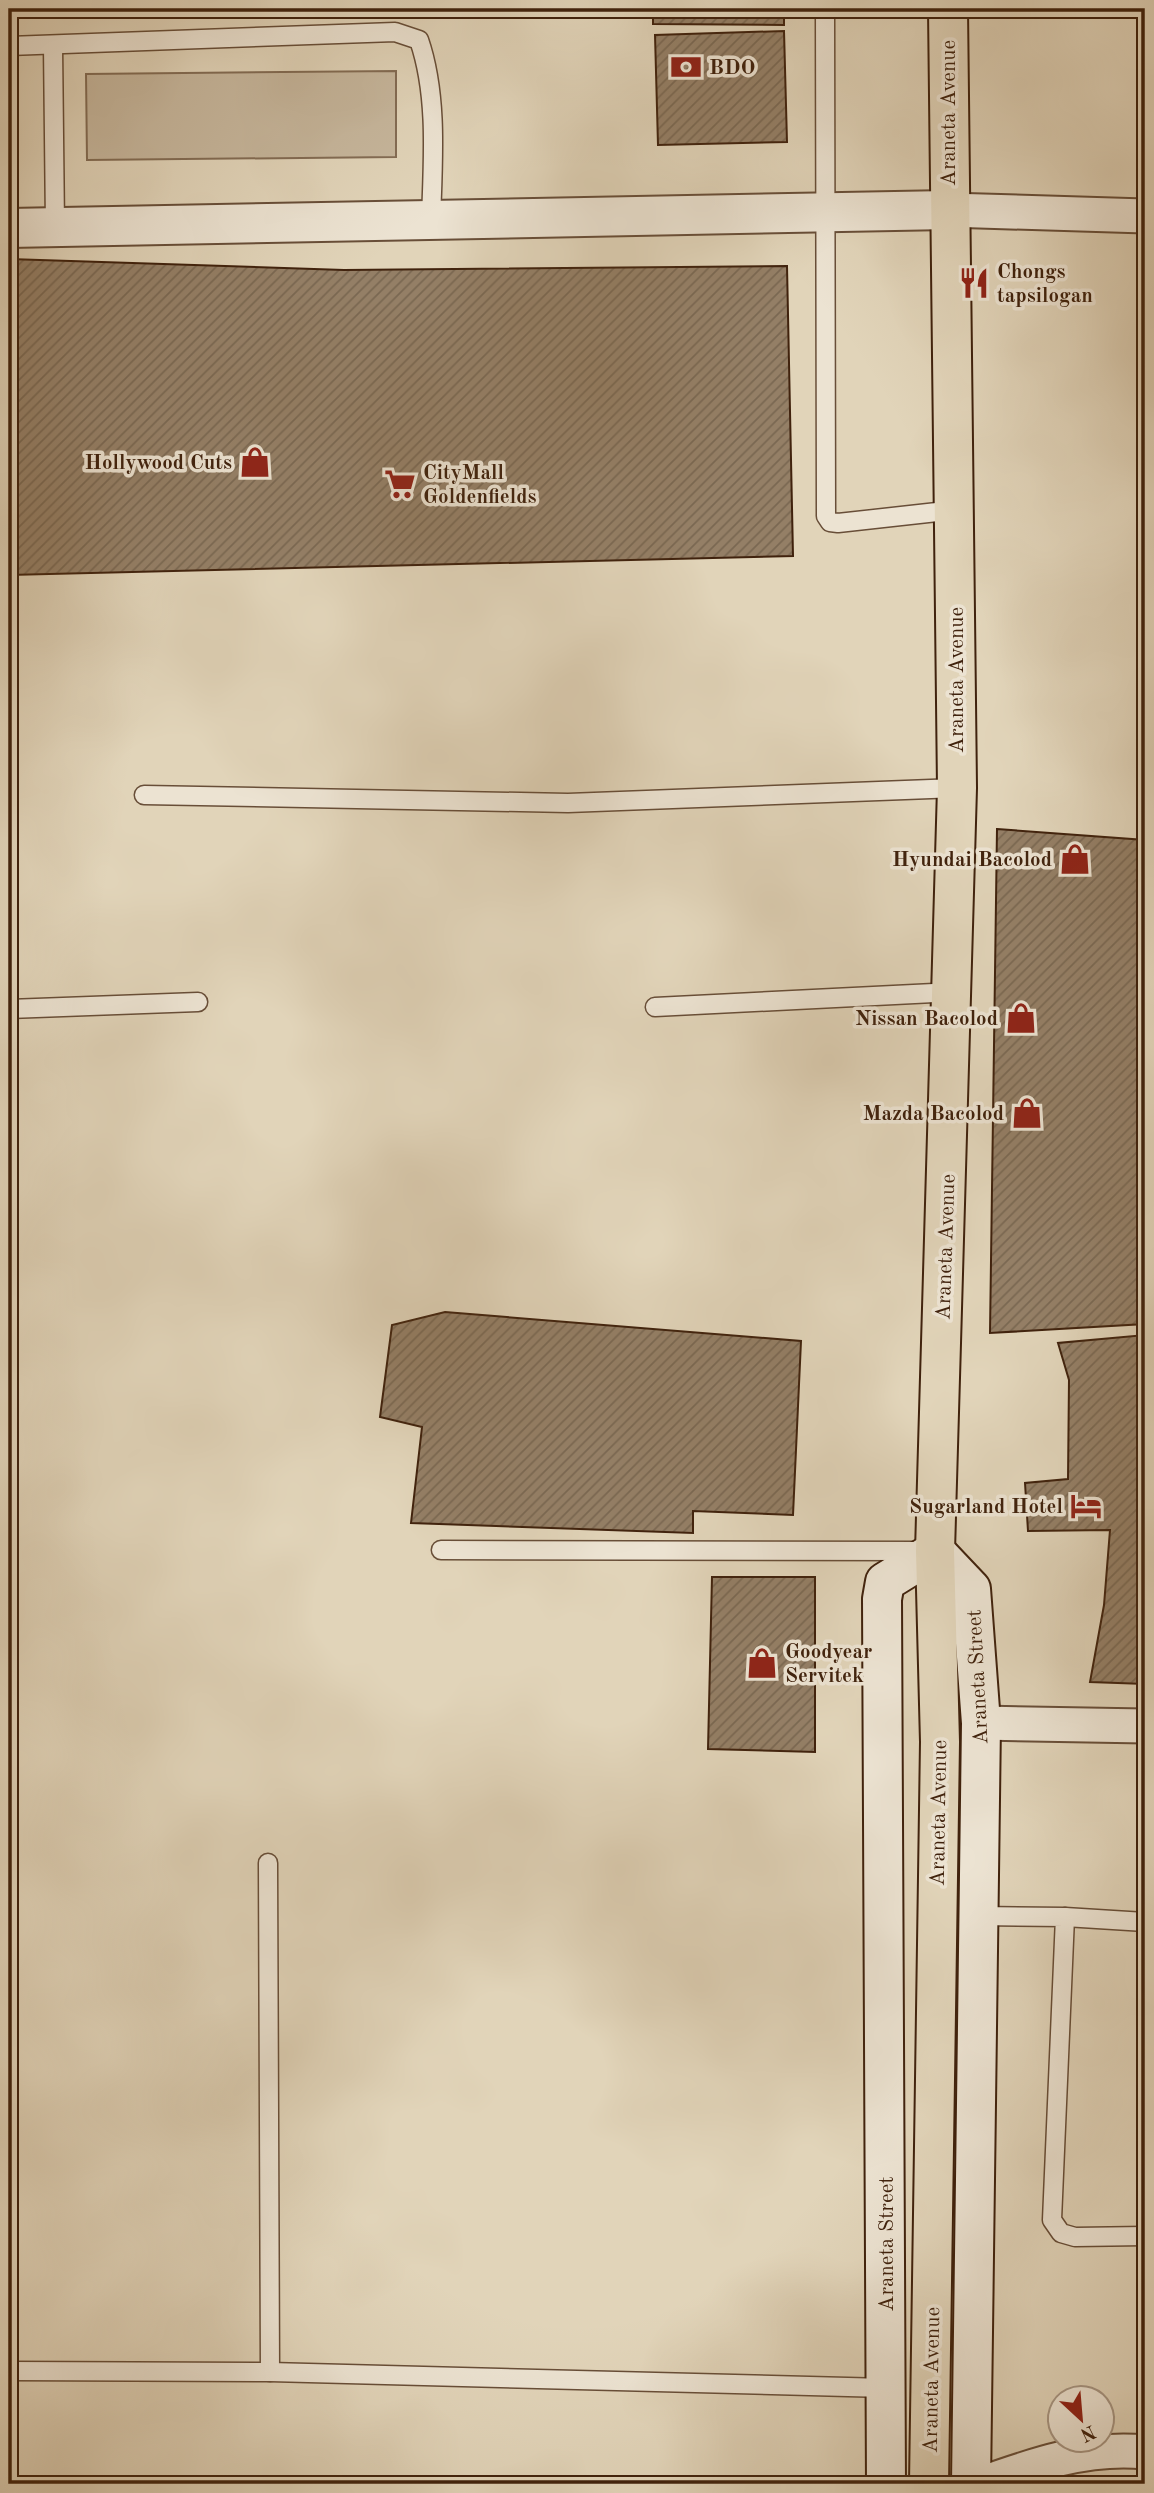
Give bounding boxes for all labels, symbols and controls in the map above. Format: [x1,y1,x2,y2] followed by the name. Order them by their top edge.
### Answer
[939,40,960,186] street label: Araneta Avenue
[669,50,703,84] bank icon: BDO
[709,58,755,79] place label: BDO
[997,262,1093,307] place label: Chongs tapsilogan
[957,266,991,300] restaurant icon: Chongs tapsilogan
[238,445,272,479] shop icon: Hollywood Cuts
[85,453,232,474] place label: Hollywood Cuts
[423,463,537,508] place label: CityMall Goldenfields
[383,467,417,501] supermarket icon: CityMall Goldenfields
[947,607,968,753] street label: Araneta Avenue
[1058,842,1092,876] shop icon: Hyundai Bacolod
[892,850,1052,871] place label: Hyundai Bacolod
[1004,1001,1038,1035] shop icon: Nissan Bacolod
[855,1009,998,1030] place label: Nissan Bacolod
[1010,1096,1044,1130] shop icon: Mazda Bacolod
[863,1104,1004,1125] place label: Mazda Bacolod
[933,1174,960,1321] street label: Araneta Avenue
[1069,1489,1103,1523] hotel icon: Sugarland Hotel
[909,1497,1063,1518] place label: Sugarland Hotel
[964,1609,993,1745] street label: Araneta Street
[785,1642,872,1687] place label: Goodyear Servitek
[745,1646,779,1680] shop icon: Goodyear Servitek
[928,1740,951,1886] street label: Araneta Avenue
[877,2176,898,2312] street label: Araneta Street
[921,2307,944,2453] street label: Araneta Avenue
[1046,2384,1116,2454] north arrow
[1076,2420,1098,2444] text: N

